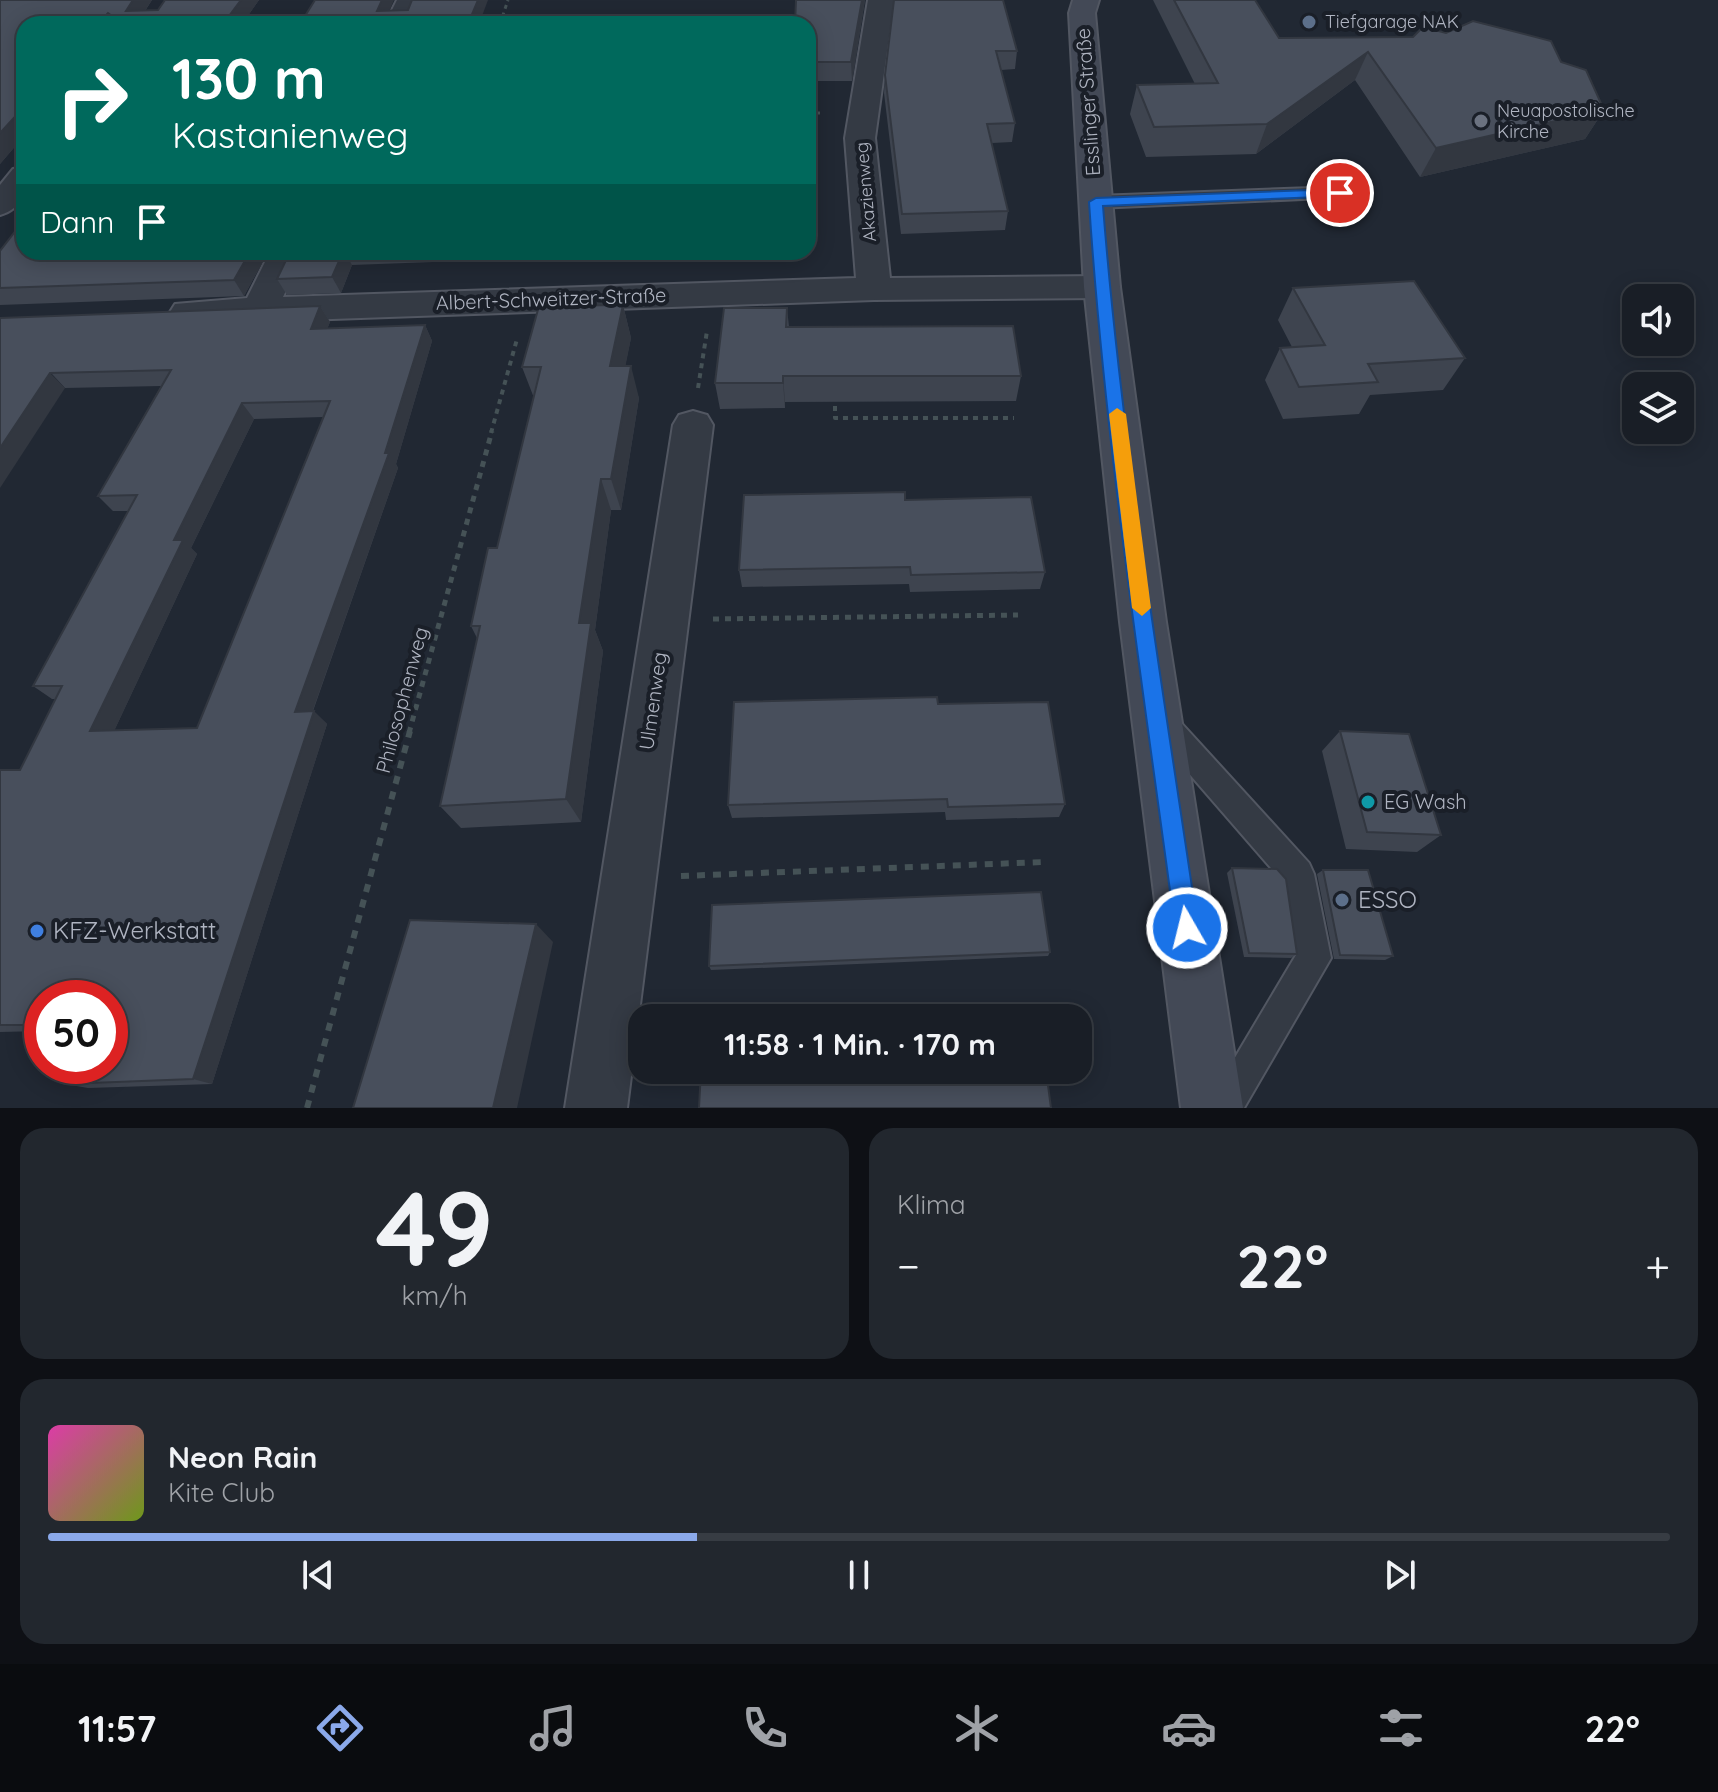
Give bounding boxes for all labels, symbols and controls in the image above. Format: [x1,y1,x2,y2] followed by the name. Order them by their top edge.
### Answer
[1325,10,1459,33] place label: Tiefgarage NAK
[1300,13,1318,31] marker: Tiefgarage NAK
[1070,27,1105,177] street label: Esslinger Straße
[172,43,326,113] text: 130 m
[40,48,144,152] icon: right
[1497,99,1635,143] place label: Neuapostolische Kirche
[172,112,408,157] text: Kastanienweg
[1472,112,1490,130] marker: Neuapostolische Kirche
[850,141,881,243] street label: Akazienweg
[1306,159,1374,227] pin
[1318,171,1362,215] icon: arrive
[130,200,174,244] icon: arrive
[40,203,114,241] text: Dann
[435,282,667,315] street label: Albert-Schweitzer-Straße
[1622,284,1694,444] map controls
[1622,284,1694,356] button: sound
[1622,372,1694,444] button: layers
[370,624,433,776] street label: Philosophenweg
[633,650,672,752] street label: Ulmenweg
[1384,789,1467,814] place label: EG Wash
[1359,793,1377,811] marker: EG Wash
[1358,884,1417,914] place label: ESSO
[1145,886,1229,970] position arrow
[1333,891,1351,909] marker: ESSO
[53,915,216,945] place label: KFZ-Werkstatt
[28,922,46,940] marker: KFZ-Werkstatt
[24,980,128,1084] speed limit sign: 50
[724,1025,996,1063] text: 11:58 · 1 Min. · 170 m
[375,1162,494,1292] text: 49
[897,1188,966,1221] text: Klima
[1237,1228,1328,1303] text: 22°
[897,1238,920,1293] text: −
[1645,1238,1670,1293] text: +
[402,1279,467,1312] text: km/h
[168,1438,317,1476] text: Neon Rain
[168,1476,275,1509] text: Kite Club
[296,1553,340,1597] icon: previous
[837,1553,881,1597] icon: pause
[1378,1553,1422,1597] icon: next
[312,1700,368,1756] icon: directions
[525,1700,581,1756] icon: music
[737,1700,793,1756] icon: phone
[949,1700,1005,1756] icon: climate
[1161,1700,1217,1756] icon: car
[1373,1700,1429,1756] icon: filters
[78,1706,156,1751] text: 11:57
[1585,1706,1640,1751] text: 22°

